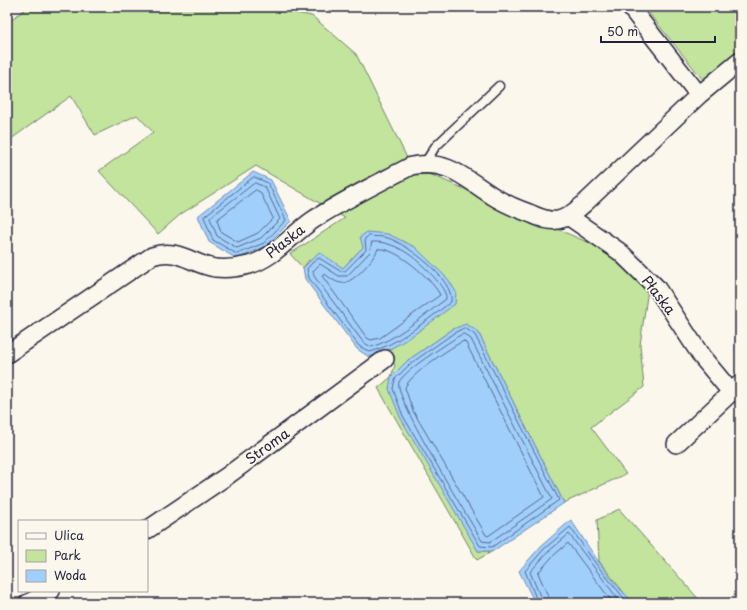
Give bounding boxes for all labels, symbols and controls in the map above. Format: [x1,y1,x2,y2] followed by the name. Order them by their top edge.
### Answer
[601,18,715,44] scale bar
[607,22,638,40] text: 50 m
[261,219,309,263] street label: Płaska
[637,271,681,319] street label: Płaska
[241,423,294,469] street label: Stroma
[18,520,148,592] legend
[54,526,84,544] text: Ulica
[54,546,81,564] text: Park
[54,566,87,584] text: Woda

